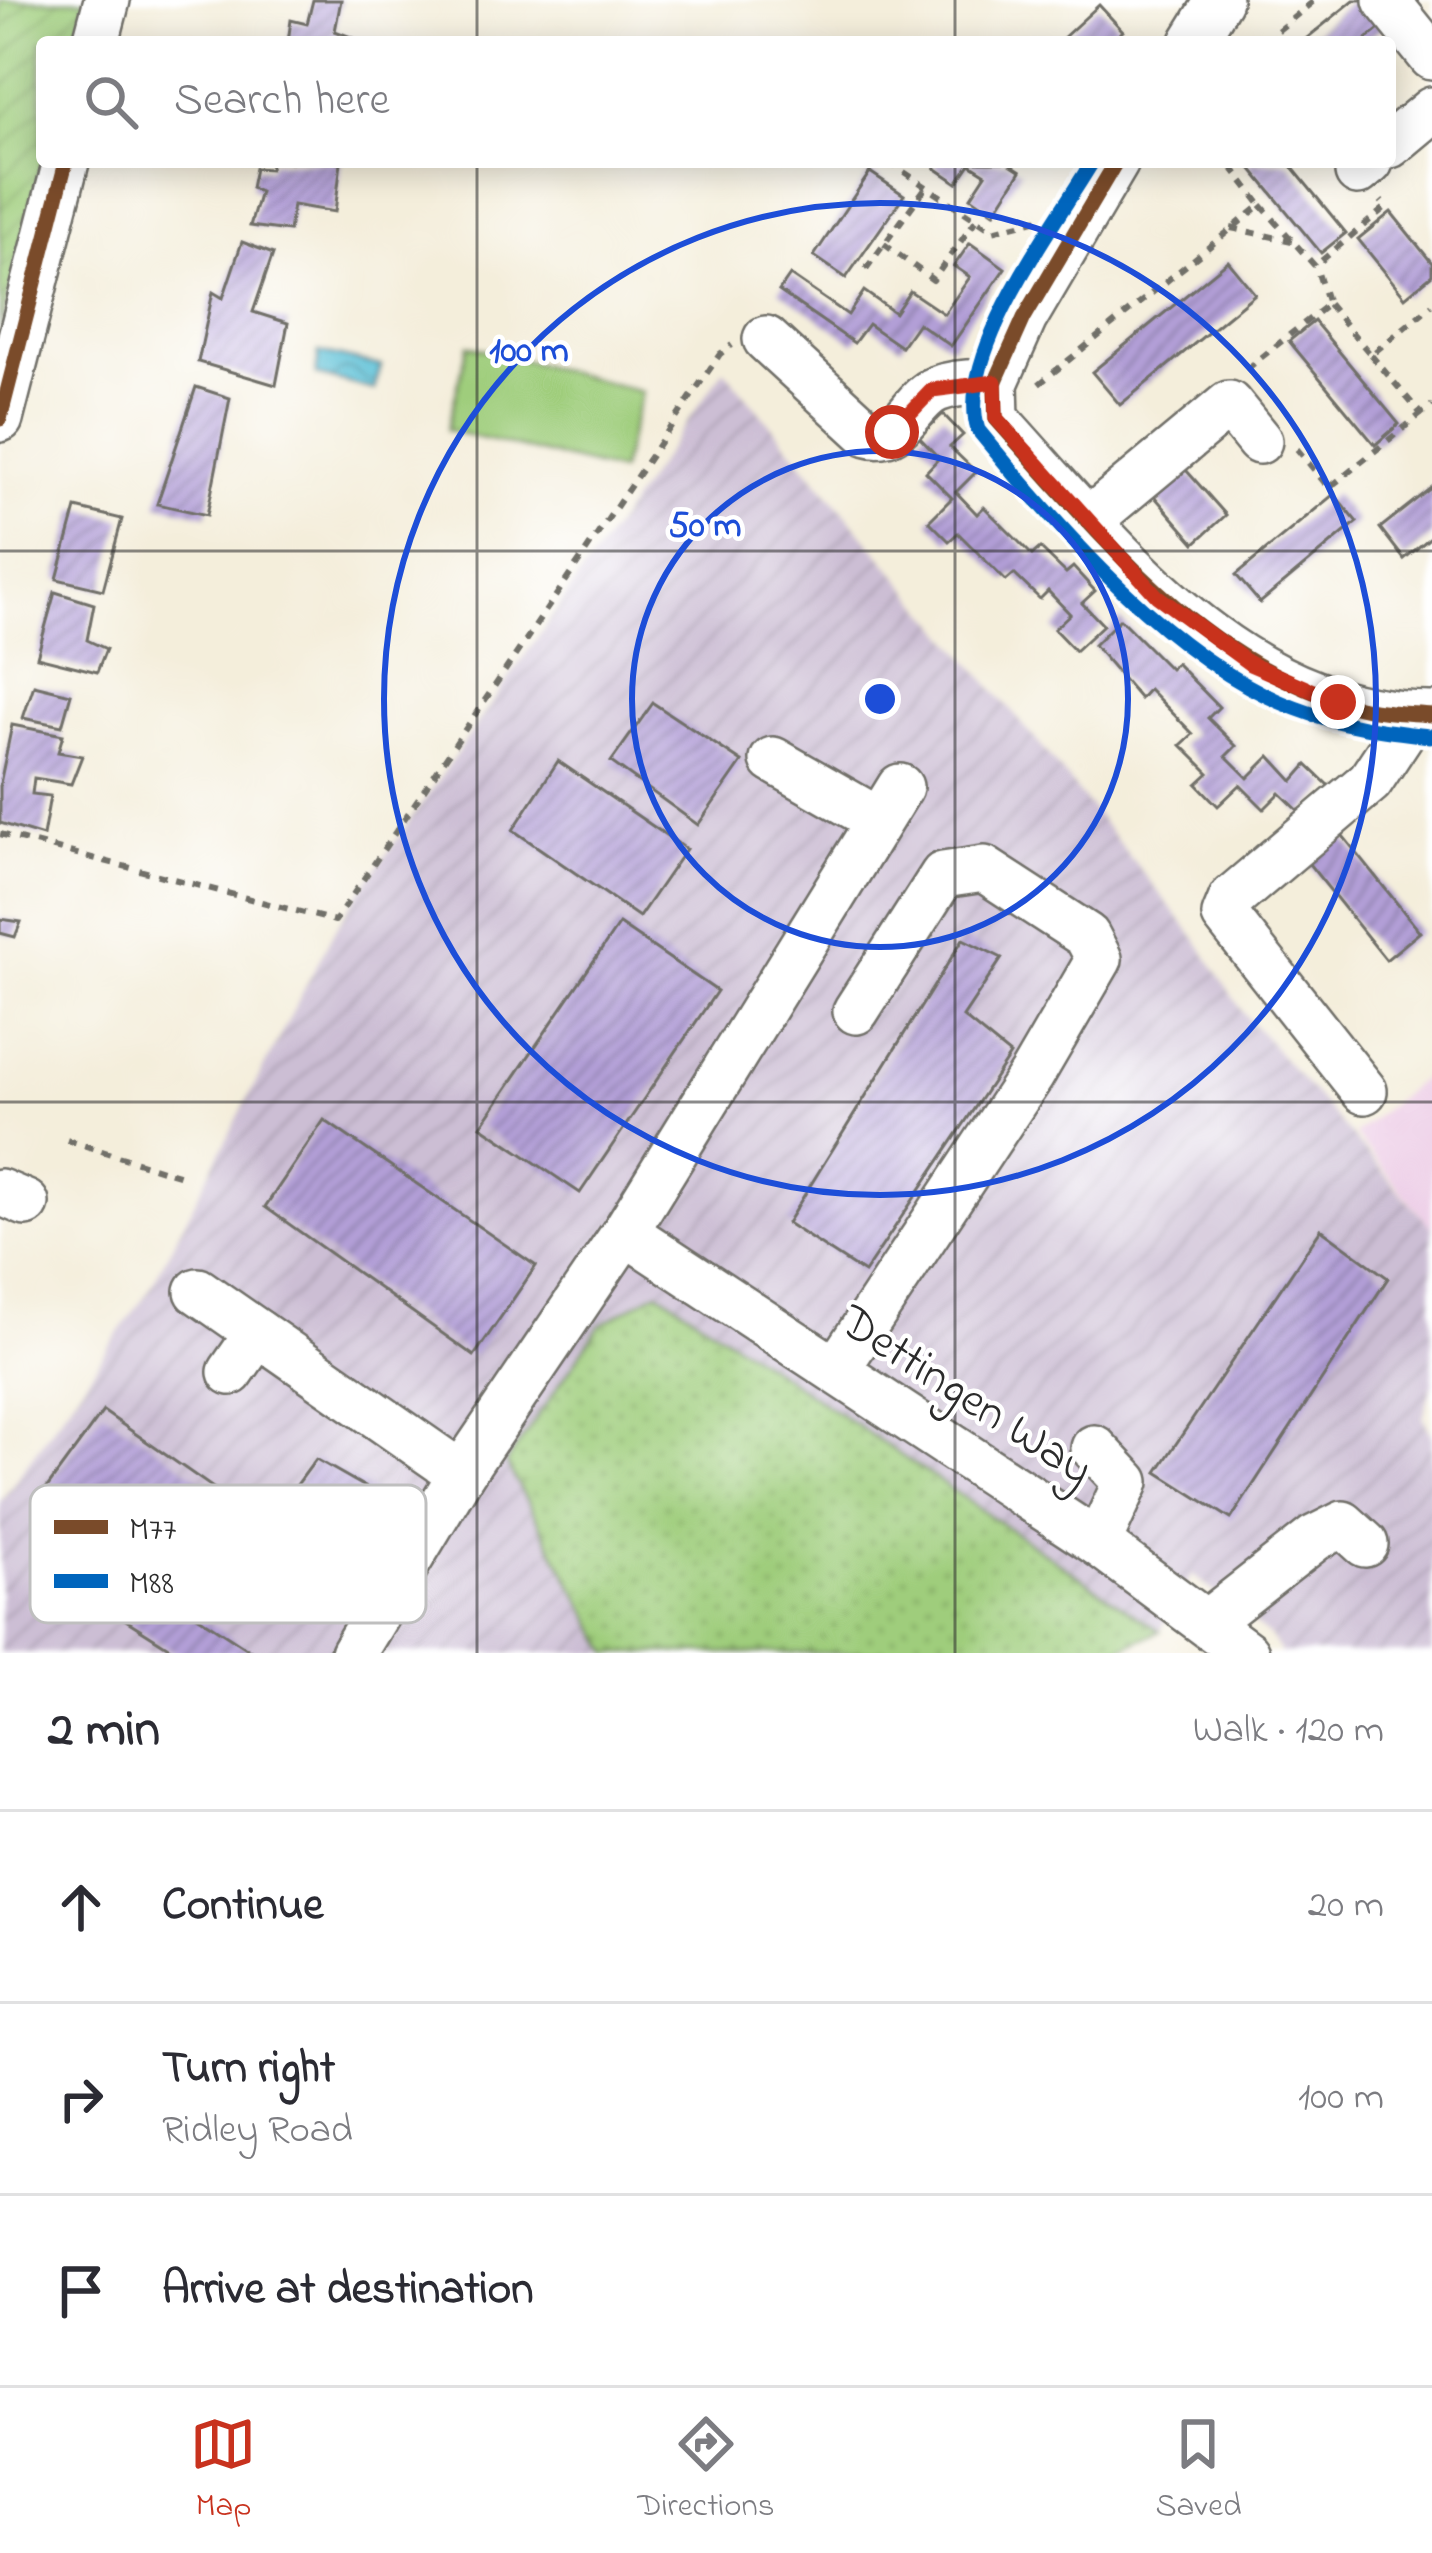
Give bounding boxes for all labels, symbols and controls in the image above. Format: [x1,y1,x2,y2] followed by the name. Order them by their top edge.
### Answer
[36,36,1396,168] search box
[78,69,144,135] icon: search
[174,69,390,135] text: Search here
[489,326,569,379] text: 100 m
[865,405,919,459] route start
[668,501,742,554] text: 50 m
[1311,675,1365,729] route end
[859,678,901,720] centre of rings
[823,1288,1106,1506] street label: Dettingen Way
[30,1485,426,1623] legend
[129,1507,177,1555] text: M77
[129,1561,174,1609] text: M88
[48,1694,160,1769] text: 2 min
[1193,1703,1384,1760] text: Walk · 120 m
[48,1874,114,1940] icon: ahead
[162,1874,323,1940] text: Continue
[1308,1878,1384,1935] text: 20 m
[162,2037,335,2103] text: Turn right
[48,2066,114,2132] icon: right
[1298,2070,1384,2127] text: 100 m
[162,2103,353,2160] text: Ridley Road
[48,2258,114,2324] icon: arrive
[162,2258,533,2324] text: Arrive at destination
[190,2411,256,2531] tab: Map
[637,2411,775,2531] tab: Directions
[1155,2411,1242,2531] tab: Saved

